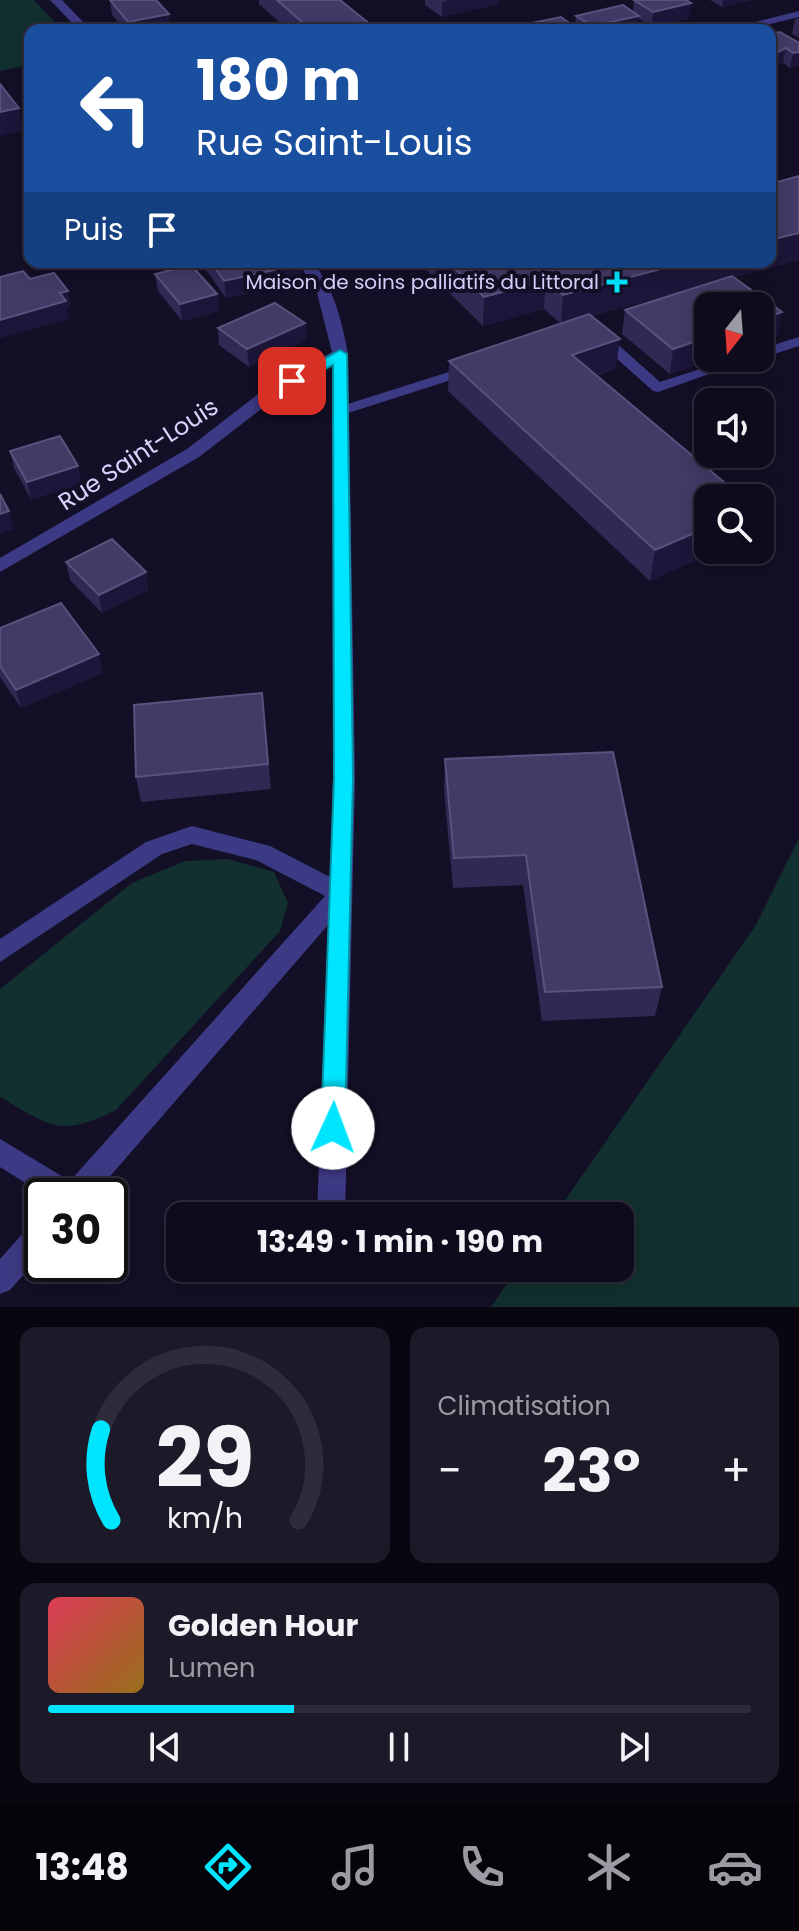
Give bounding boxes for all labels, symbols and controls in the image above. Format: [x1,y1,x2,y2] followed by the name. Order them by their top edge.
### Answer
[196,41,361,120] text: 180 m
[64,56,168,160] icon: left
[196,117,472,168] text: Rue Saint-Louis
[64,208,124,251] text: Puis
[140,208,184,252] icon: arrive
[246,268,599,296] place label: Maison de soins palliatifs du Littoral
[606,271,628,293] marker: Maison de soins palliatifs du Littoral
[694,292,774,372] north arrow
[694,292,774,564] map controls
[258,347,326,415] pin
[270,359,314,403] icon: arrive
[694,388,774,468] button: sound
[52,390,224,518] street label: Rue Saint-Louis
[694,484,774,564] button: search
[291,1086,375,1170] position arrow
[24,1178,128,1282] speed limit sign: 30
[257,1220,543,1263] text: 13:49 · 1 min · 190 m
[438,1388,611,1424] text: Climatisation
[155,1400,254,1516] text: 29
[542,1429,641,1513] text: 23°
[438,1440,462,1501] text: −
[721,1440,751,1501] text: +
[167,1498,243,1538] text: km/h
[168,1604,358,1647] text: Golden Hour
[168,1650,255,1686] text: Lumen
[143,1725,187,1769] icon: previous
[377,1725,421,1769] icon: pause
[612,1725,656,1769] icon: next
[200,1839,256,1895] icon: directions
[327,1839,383,1895] icon: music
[454,1839,510,1895] icon: phone
[581,1839,637,1895] icon: climate
[707,1839,763,1895] icon: car
[35,1842,129,1893] text: 13:48

